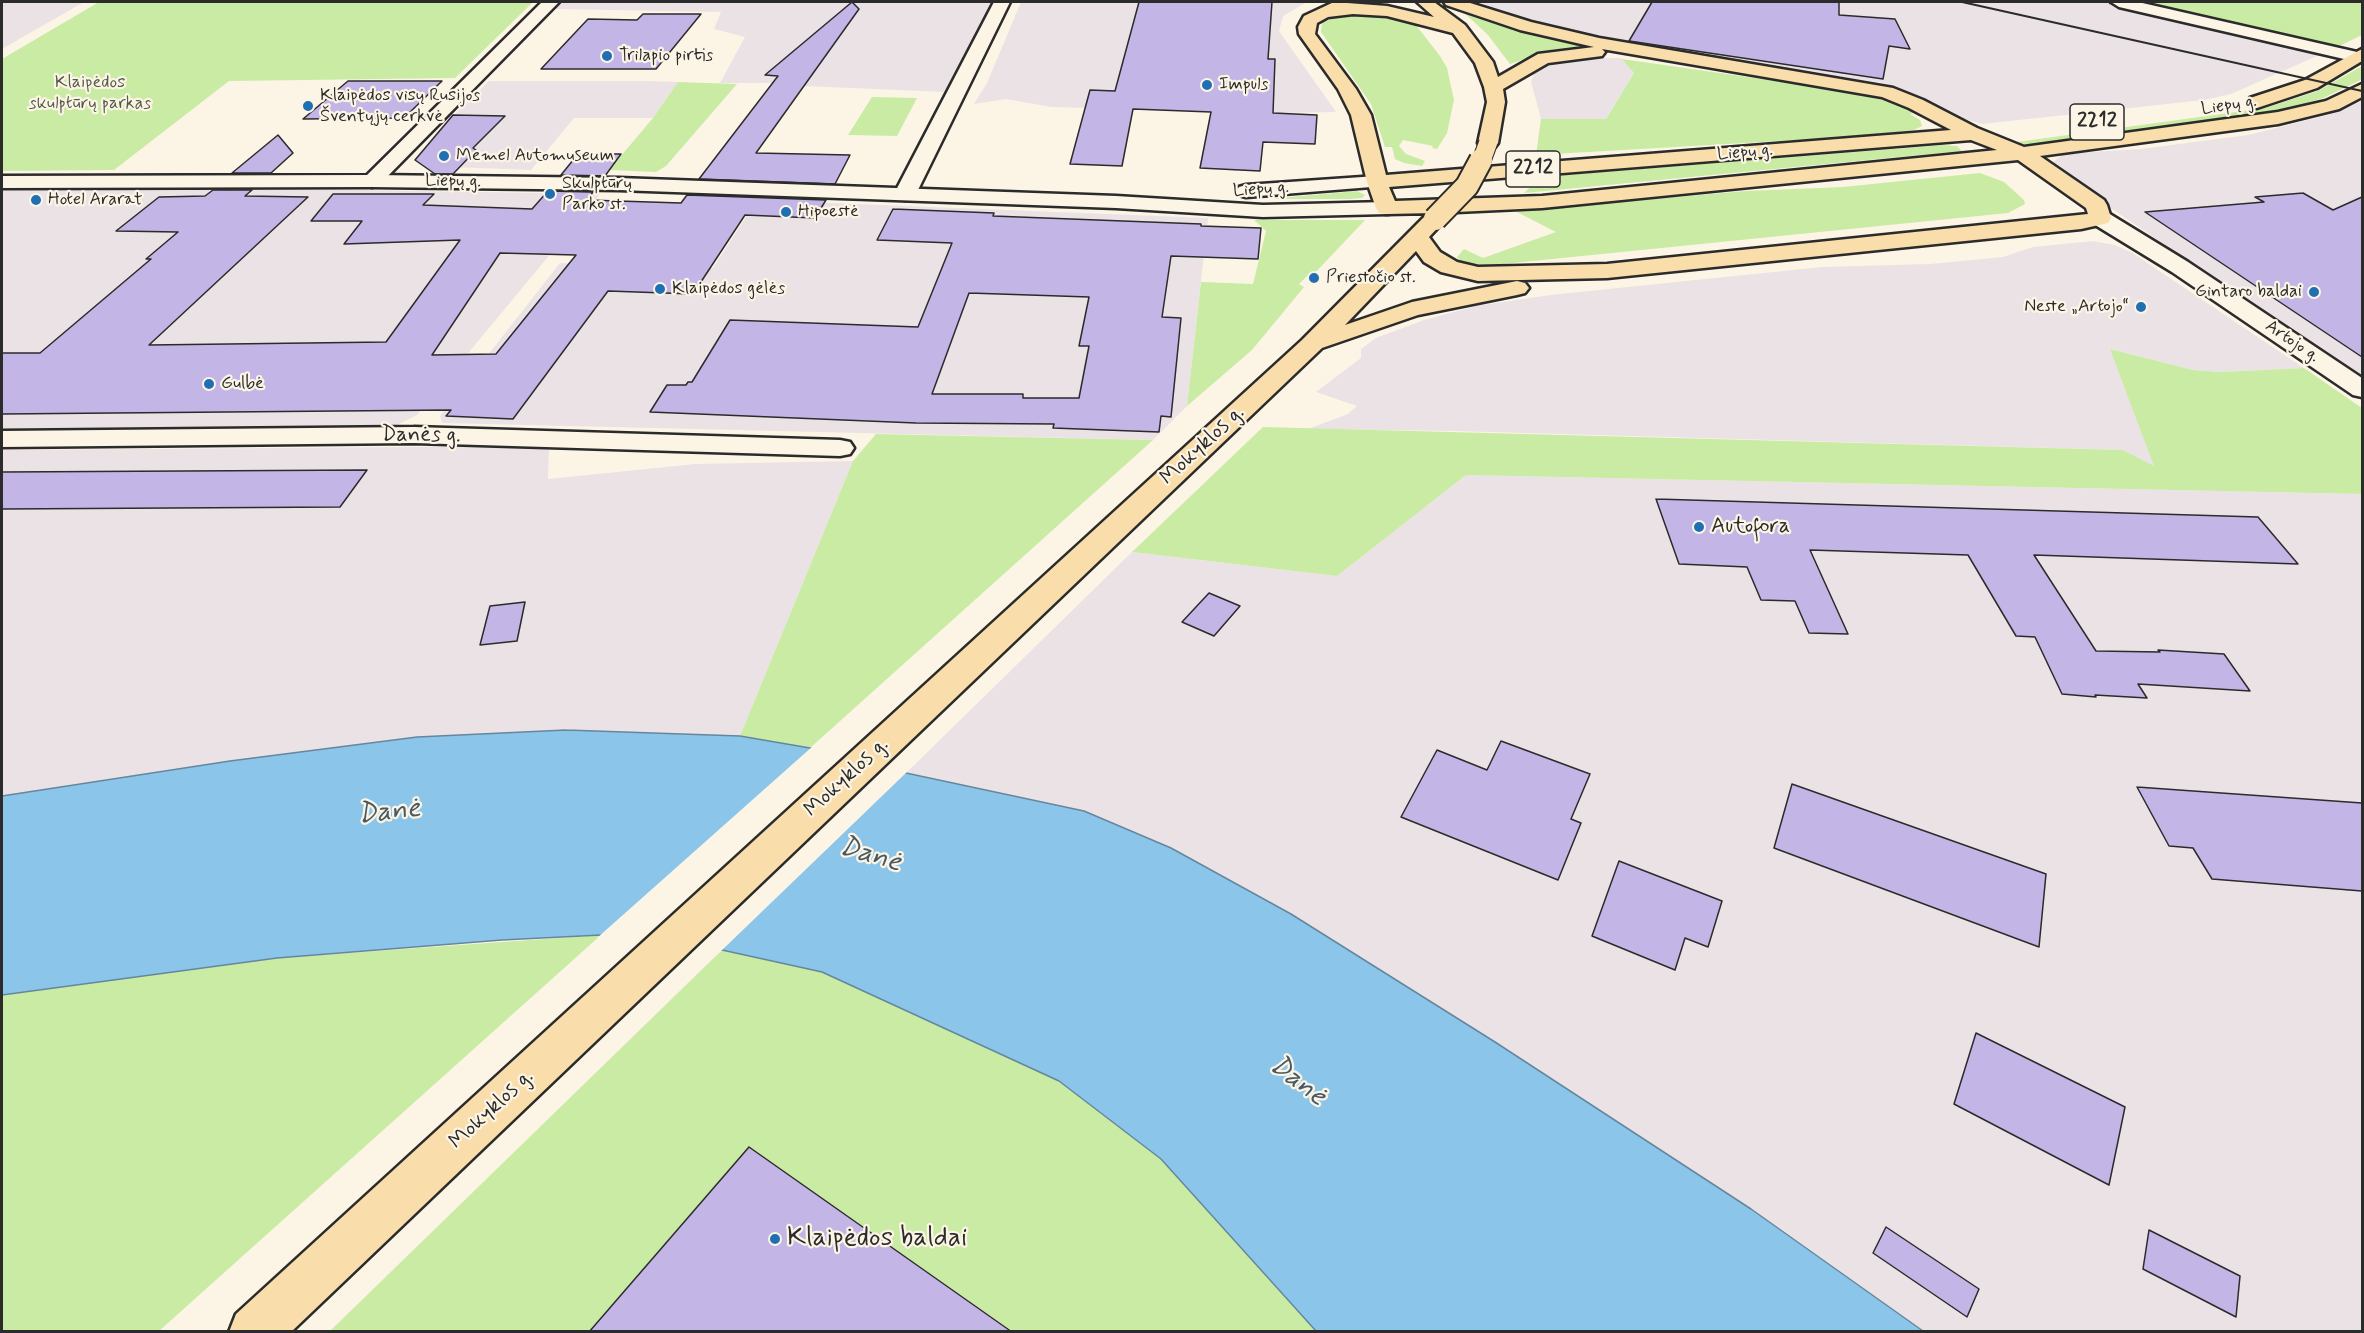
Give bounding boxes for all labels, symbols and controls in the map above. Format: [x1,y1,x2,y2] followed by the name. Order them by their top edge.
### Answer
[619,45,713,67] place label: Trilapio pirtis
[600,49,614,63] marker: Trilapio pirtis
[29,72,151,115] park label: Klaipėdos skulptūrų parkas
[1219,74,1268,96] place label: Impuls
[1200,78,1214,92] marker: Impuls
[320,85,480,128] place label: Klaipėdos visų Rusijos Šventųjų cerkvė
[2200,91,2258,121] street label: Liepų g.
[301,99,315,113] marker: Klaipėdos visų Rusijos Šventųjų cerkvė
[2070,104,2124,140] road number: 2212
[1716,140,1774,166] street label: Liepų g.
[456,145,614,167] place label: Memel Automuseum
[437,149,451,163] marker: Memel Automuseum
[1506,151,1560,187] road number: 2212
[425,171,481,193] street label: Liepų g.
[562,173,632,216] place label: Skulptūrų Parko st.
[1232,177,1290,203] street label: Liepų g.
[543,187,557,201] marker: Skulptūrų Parko st.
[48,189,143,211] place label: Hotel Ararat
[29,193,43,207] marker: Hotel Ararat
[798,201,859,223] place label: Hipoestė
[779,205,793,219] marker: Hipoestė
[1326,267,1416,289] place label: Priestočio st.
[1307,271,1321,285] marker: Priestočio st.
[672,278,785,300] place label: Klaipėdos gėlės
[2195,281,2302,303] place label: Gintaro baldai
[653,282,667,296] marker: Klaipėdos gėlės
[2307,285,2321,299] marker: Gintaro baldai
[2024,296,2129,318] place label: Neste „Artojo“
[2134,300,2148,314] marker: Neste „Artojo“
[2261,316,2323,368] street label: Artojo g.
[221,373,264,395] place label: Gulbė
[202,377,216,391] marker: Gulbė
[1155,400,1251,492] street label: Mokyklos g.
[381,422,461,450] street label: Danės g.
[1711,514,1790,540] place label: Autofora
[1692,520,1706,534] marker: Autofora
[799,732,895,824] street label: Mokyklos g.
[356,793,422,833] water label: Danė
[835,831,905,881] water label: Danė
[1262,1049,1332,1115] water label: Danė
[444,1064,540,1156] street label: Mokyklos g.
[787,1223,967,1255] place label: Klaipėdos baldai
[768,1232,782,1246] marker: Klaipėdos baldai

